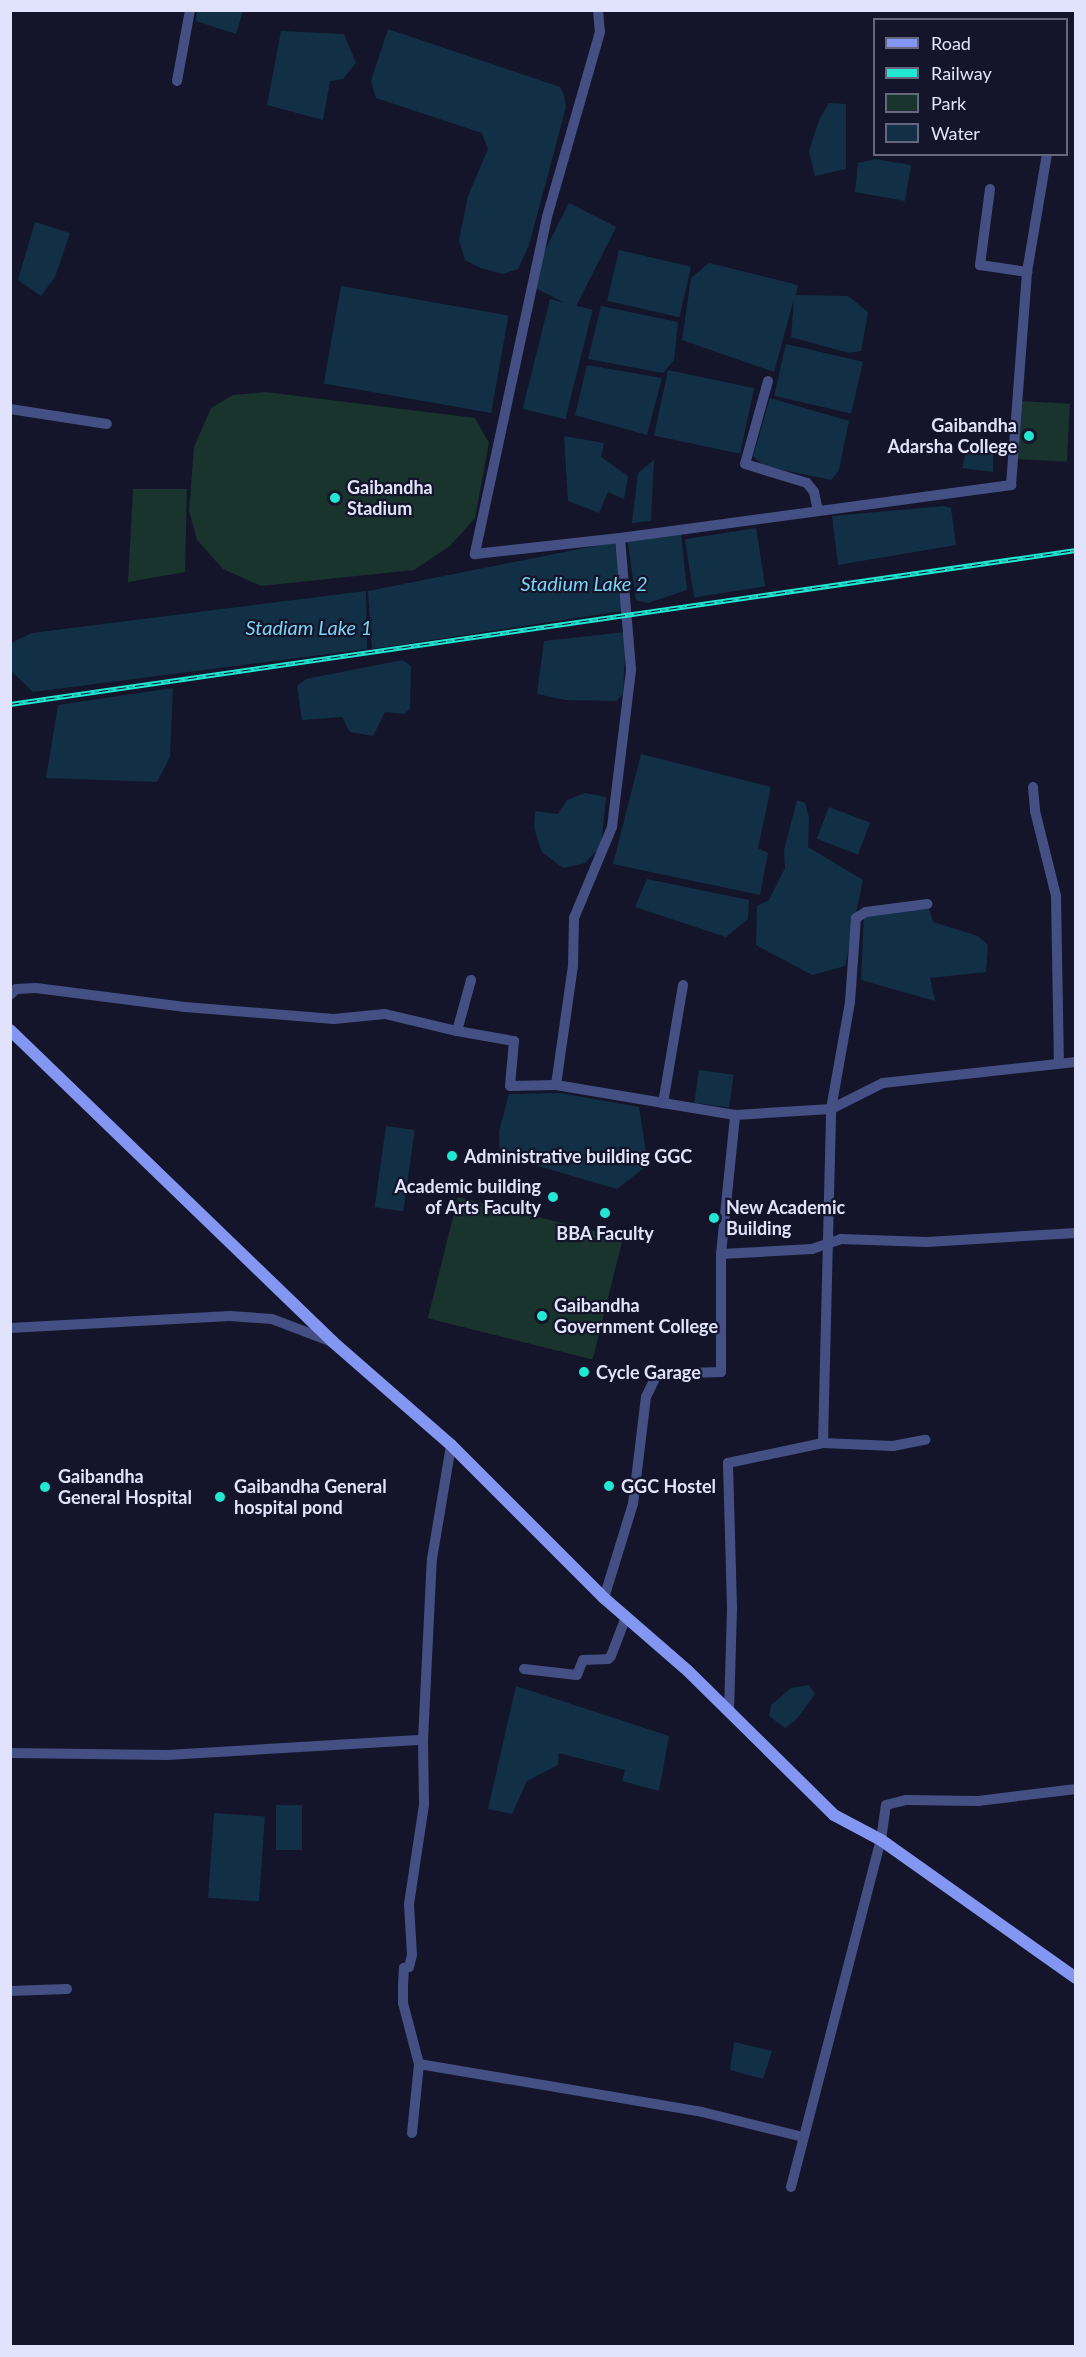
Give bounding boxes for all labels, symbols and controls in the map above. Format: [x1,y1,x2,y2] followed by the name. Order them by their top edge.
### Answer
[873,18,1068,156] legend
[931,32,971,54] text: Road
[931,62,992,84] text: Railway
[931,92,966,114] text: Park
[931,122,980,144] text: Water
[888,415,1017,458] place label: Gaibandha Adarsha College
[1022,429,1036,443] marker: Gaibandha Adarsha College
[347,477,433,520] place label: Gaibandha Stadium
[328,491,342,505] marker: Gaibandha Stadium
[520,571,648,595] water label: Stadium Lake 2
[246,615,372,639] water label: Stadiam Lake 1
[464,1145,692,1167] place label: Administrative building GGC
[445,1149,459,1163] marker: Administrative building GGC
[395,1176,541,1218] place label: Academic building of Arts Faculty
[546,1190,560,1204] marker: Academic building of Arts Faculty
[726,1197,846,1240] place label: New Academic Building
[598,1206,612,1220] marker: BBA Faculty
[707,1211,721,1225] marker: New Academic Building
[556,1222,654,1244] place label: BBA Faculty
[554,1295,718,1338] place label: Gaibandha Government College
[535,1309,549,1323] marker: Gaibandha Government College
[596,1361,701,1383] place label: Cycle Garage
[577,1365,591,1379] marker: Cycle Garage
[58,1466,192,1508] place label: Gaibandha General Hospital
[621,1475,716,1497] place label: GGC Hostel
[234,1476,387,1518] place label: Gaibandha General hospital pond
[36,1478,54,1496] marker: Gaibandha General Hospital
[602,1479,616,1493] marker: GGC Hostel
[211,1488,229,1506] marker: Gaibandha General hospital pond

